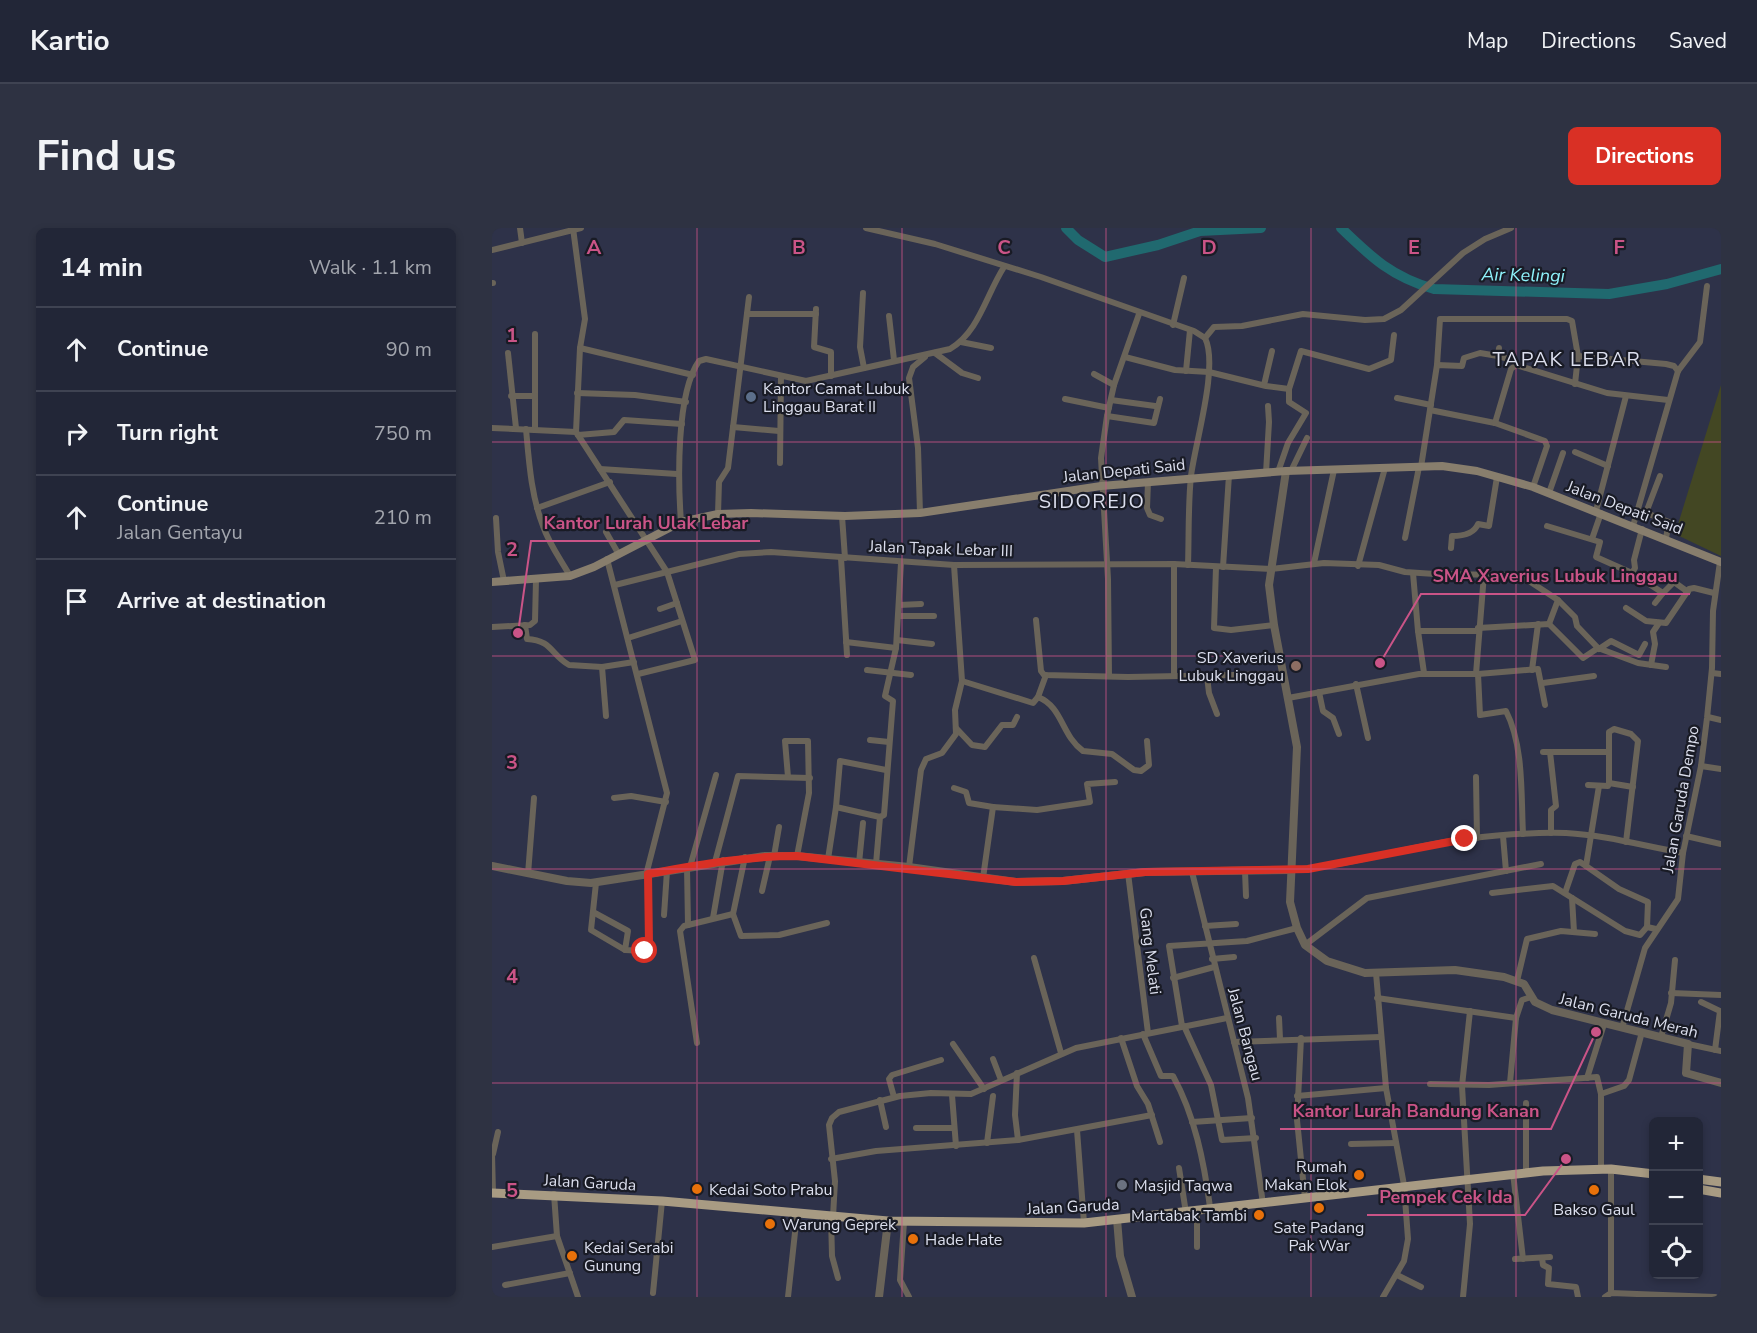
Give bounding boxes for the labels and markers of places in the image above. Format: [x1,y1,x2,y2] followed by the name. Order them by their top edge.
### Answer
[763,378,911,418] place label: Kantor Camat Lubuk Linggau Barat II
[744,390,758,404] marker: Kantor Camat Lubuk Linggau Barat II
[531,505,760,541] callout: Kantor Lurah Ulak Lebar
[1421,558,1690,594] callout: SMA Xaverius Lubuk Linggau
[1178,647,1284,687] place label: SD Xaverius Lubuk Linggau
[1289,659,1303,673] marker: SD Xaverius Lubuk Linggau
[1280,1093,1551,1129] callout: Kantor Lurah Bandung Kanan
[1264,1156,1348,1196] place label: Rumah Makan Elok
[1352,1168,1366,1182] marker: Rumah Makan Elok
[1134,1175,1233,1197] place label: Masjid Taqwa
[1115,1178,1129,1192] marker: Masjid Taqwa
[709,1179,833,1201] place label: Kedai Soto Prabu
[1367,1179,1525,1215] callout: Pempek Cek Ida
[690,1182,704,1196] marker: Kedai Soto Prabu
[1587,1183,1601,1197] marker: Bakso Gaul
[1553,1199,1635,1221] place label: Bakso Gaul
[1312,1201,1326,1215] marker: Sate Padang Pak War
[1131,1205,1247,1227] place label: Martabak Tambi
[1252,1208,1266,1222] marker: Martabak Tambi
[782,1214,897,1236] place label: Warung Geprek
[763,1217,777,1231] marker: Warung Geprek
[1274,1217,1364,1257] place label: Sate Padang Pak War
[925,1229,1002,1251] place label: Hade Hate
[906,1232,920,1246] marker: Hade Hate
[584,1237,673,1277] place label: Kedai Serabi Gunung
[565,1249,579,1263] marker: Kedai Serabi Gunung

